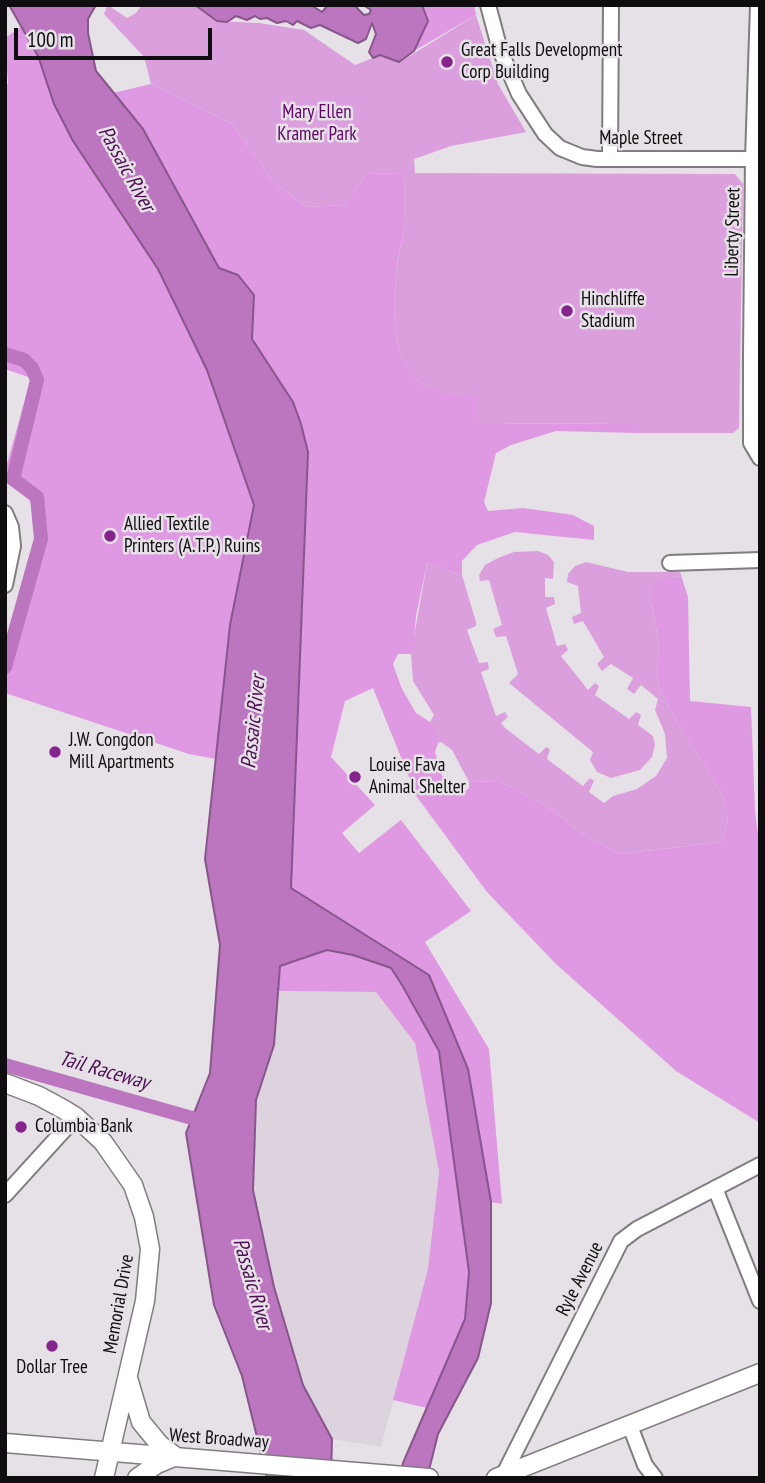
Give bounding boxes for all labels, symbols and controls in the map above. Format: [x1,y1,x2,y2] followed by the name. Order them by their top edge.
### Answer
[18,14,215,58] scale bar
[27,26,73,53] text: 100 m
[461,40,622,84] place label: Great Falls Development Corp Building
[439,54,455,70] marker: Great Falls Development Corp Building
[277,102,357,146] park label: Mary Ellen Kramer Park
[92,122,160,216] water label: Passaic River
[599,128,683,150] street label: Maple Street
[721,187,745,277] street label: Liberty Street
[581,289,645,333] place label: Hinchliffe Stadium
[559,303,575,319] marker: Hinchliffe Stadium
[124,514,260,558] place label: Allied Textile Printers (A.T.P.) Ruins
[102,528,118,544] marker: Allied Textile Printers (A.T.P.) Ruins
[237,674,271,770] water label: Passaic River
[69,730,174,774] place label: J.W. Congdon Mill Apartments
[47,744,63,760] marker: J.W. Congdon Mill Apartments
[369,755,466,799] place label: Louise Fava Animal Shelter
[347,769,363,785] marker: Louise Fava Animal Shelter
[56,1046,152,1096] water label: Tail Raceway
[35,1116,133,1138] place label: Columbia Bank
[13,1119,29,1135] marker: Columbia Bank
[227,1236,277,1332] water label: Passaic River
[552,1238,608,1320] street label: Ryle Avenue
[99,1253,139,1355] street label: Memorial Drive
[44,1338,60,1354] marker: Dollar Tree
[16,1357,88,1379] place label: Dollar Tree
[168,1424,270,1454] street label: West Broadway

